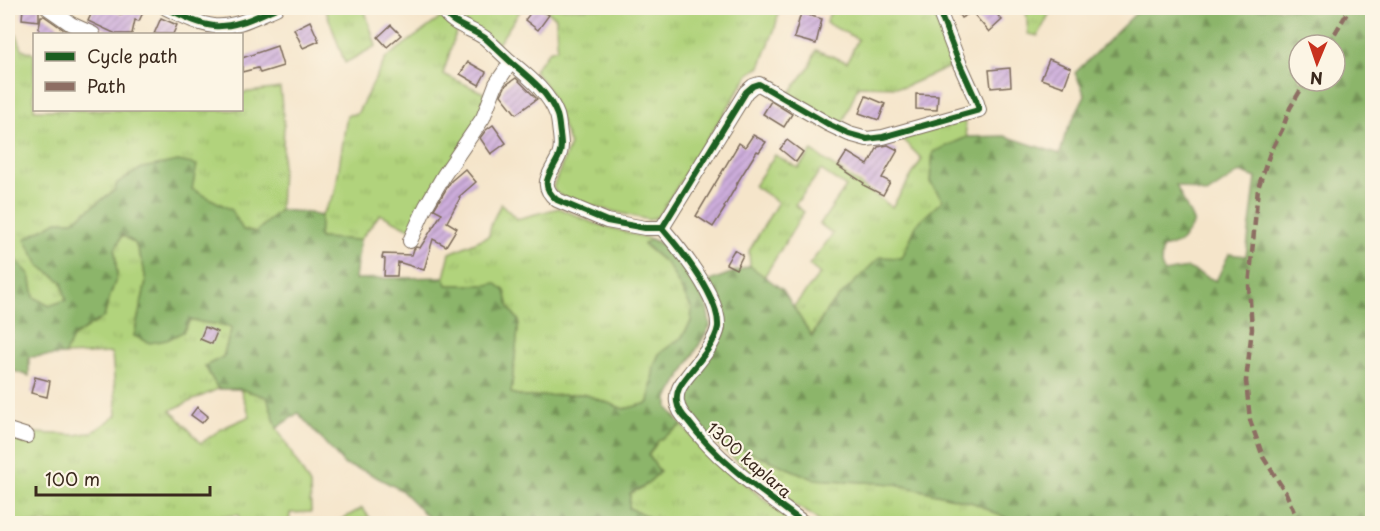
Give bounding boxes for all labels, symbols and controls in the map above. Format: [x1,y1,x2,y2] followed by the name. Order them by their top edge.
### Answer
[33,33,243,111] legend
[1287,33,1347,93] north arrow
[87,42,178,69] text: Cycle path
[1310,67,1323,91] text: N
[87,72,126,99] text: Path
[702,416,797,503] street label: 1300 kaplara
[36,459,210,497] scale bar
[45,465,100,492] text: 100 m

